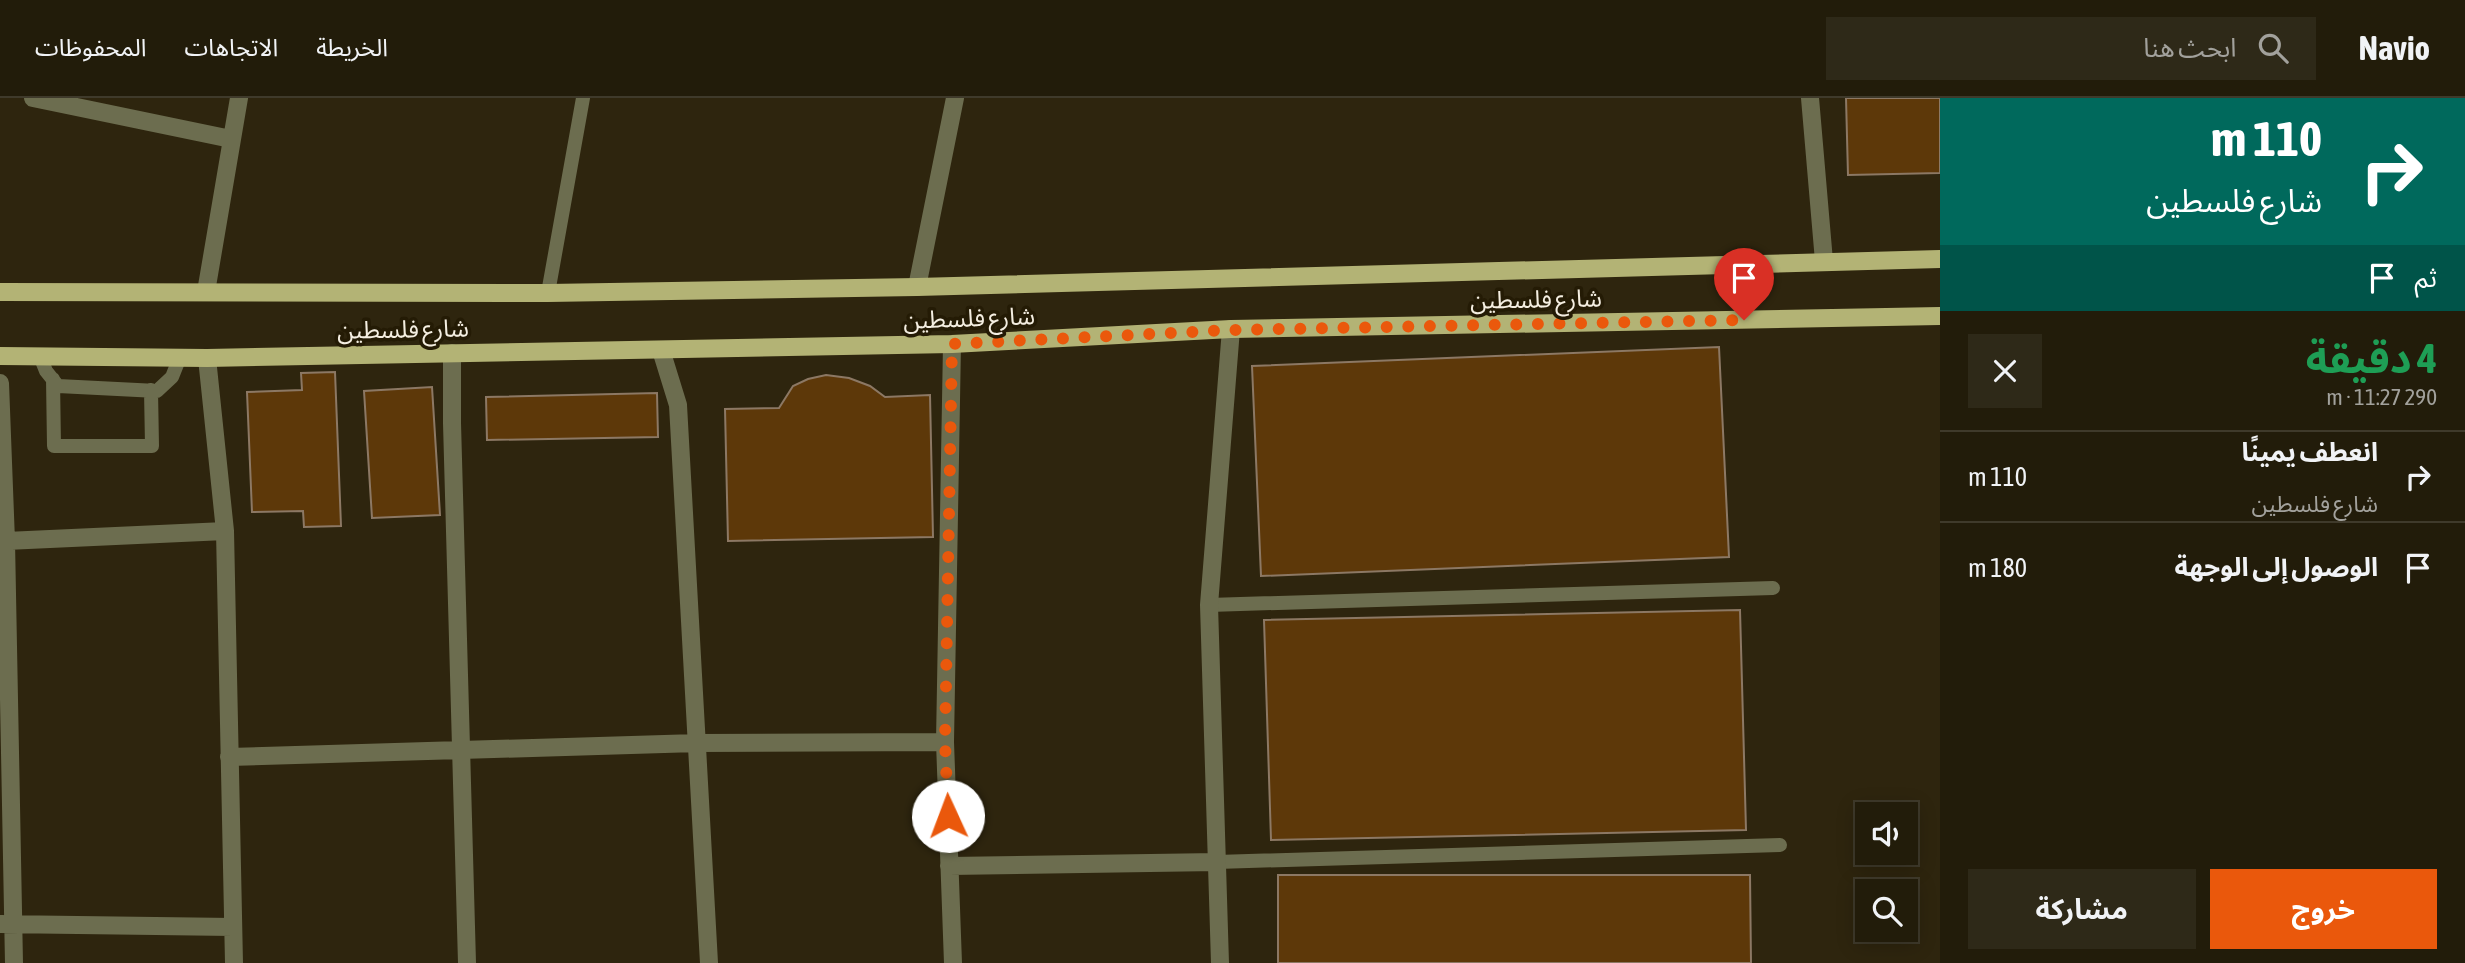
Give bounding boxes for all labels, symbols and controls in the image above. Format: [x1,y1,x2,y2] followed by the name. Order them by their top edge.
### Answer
[1826,17,2316,80] search box
[2254,29,2292,67] icon: search
[2358,29,2430,67] text: Navio
[2143,33,2236,63] text: ابحث هنا
[35,34,146,61] text: المحفوظات
[184,34,278,61] text: الاتجاهات
[316,34,388,61] text: الخريطة
[2211,110,2322,166] text: 110 m
[2346,126,2437,217] icon: right
[2146,182,2322,219] text: شارع فلسطين
[1714,248,1774,320] pin
[1725,259,1763,297] icon: arrive
[2363,259,2401,297] icon: arrive
[2415,263,2437,293] text: ثم
[1470,284,1602,318] street label: شارع فلسطين
[903,302,1036,338] street label: شارع فلسطين
[337,314,469,348] street label: شارع فلسطين
[1968,334,2042,408] button: close
[2306,334,2437,382] text: 4 دقيقة
[2326,384,2437,410] text: 290 m · 11:27
[2241,437,2378,467] text: انعطف يمينًا
[2399,458,2437,496] icon: right
[1968,462,2027,492] text: 110 m
[2252,491,2378,517] text: شارع فلسطين
[2399,549,2437,587] icon: arrive
[2175,552,2378,582] text: الوصول إلى الوجهة
[1968,553,2027,583] text: 180 m
[911,779,985,853] position arrow
[1855,802,1918,942] map controls
[1855,802,1918,865] button: sound
[1968,869,2196,949] button: مشاركة
[2210,869,2437,949] button: خروج
[1855,879,1918,942] button: search

